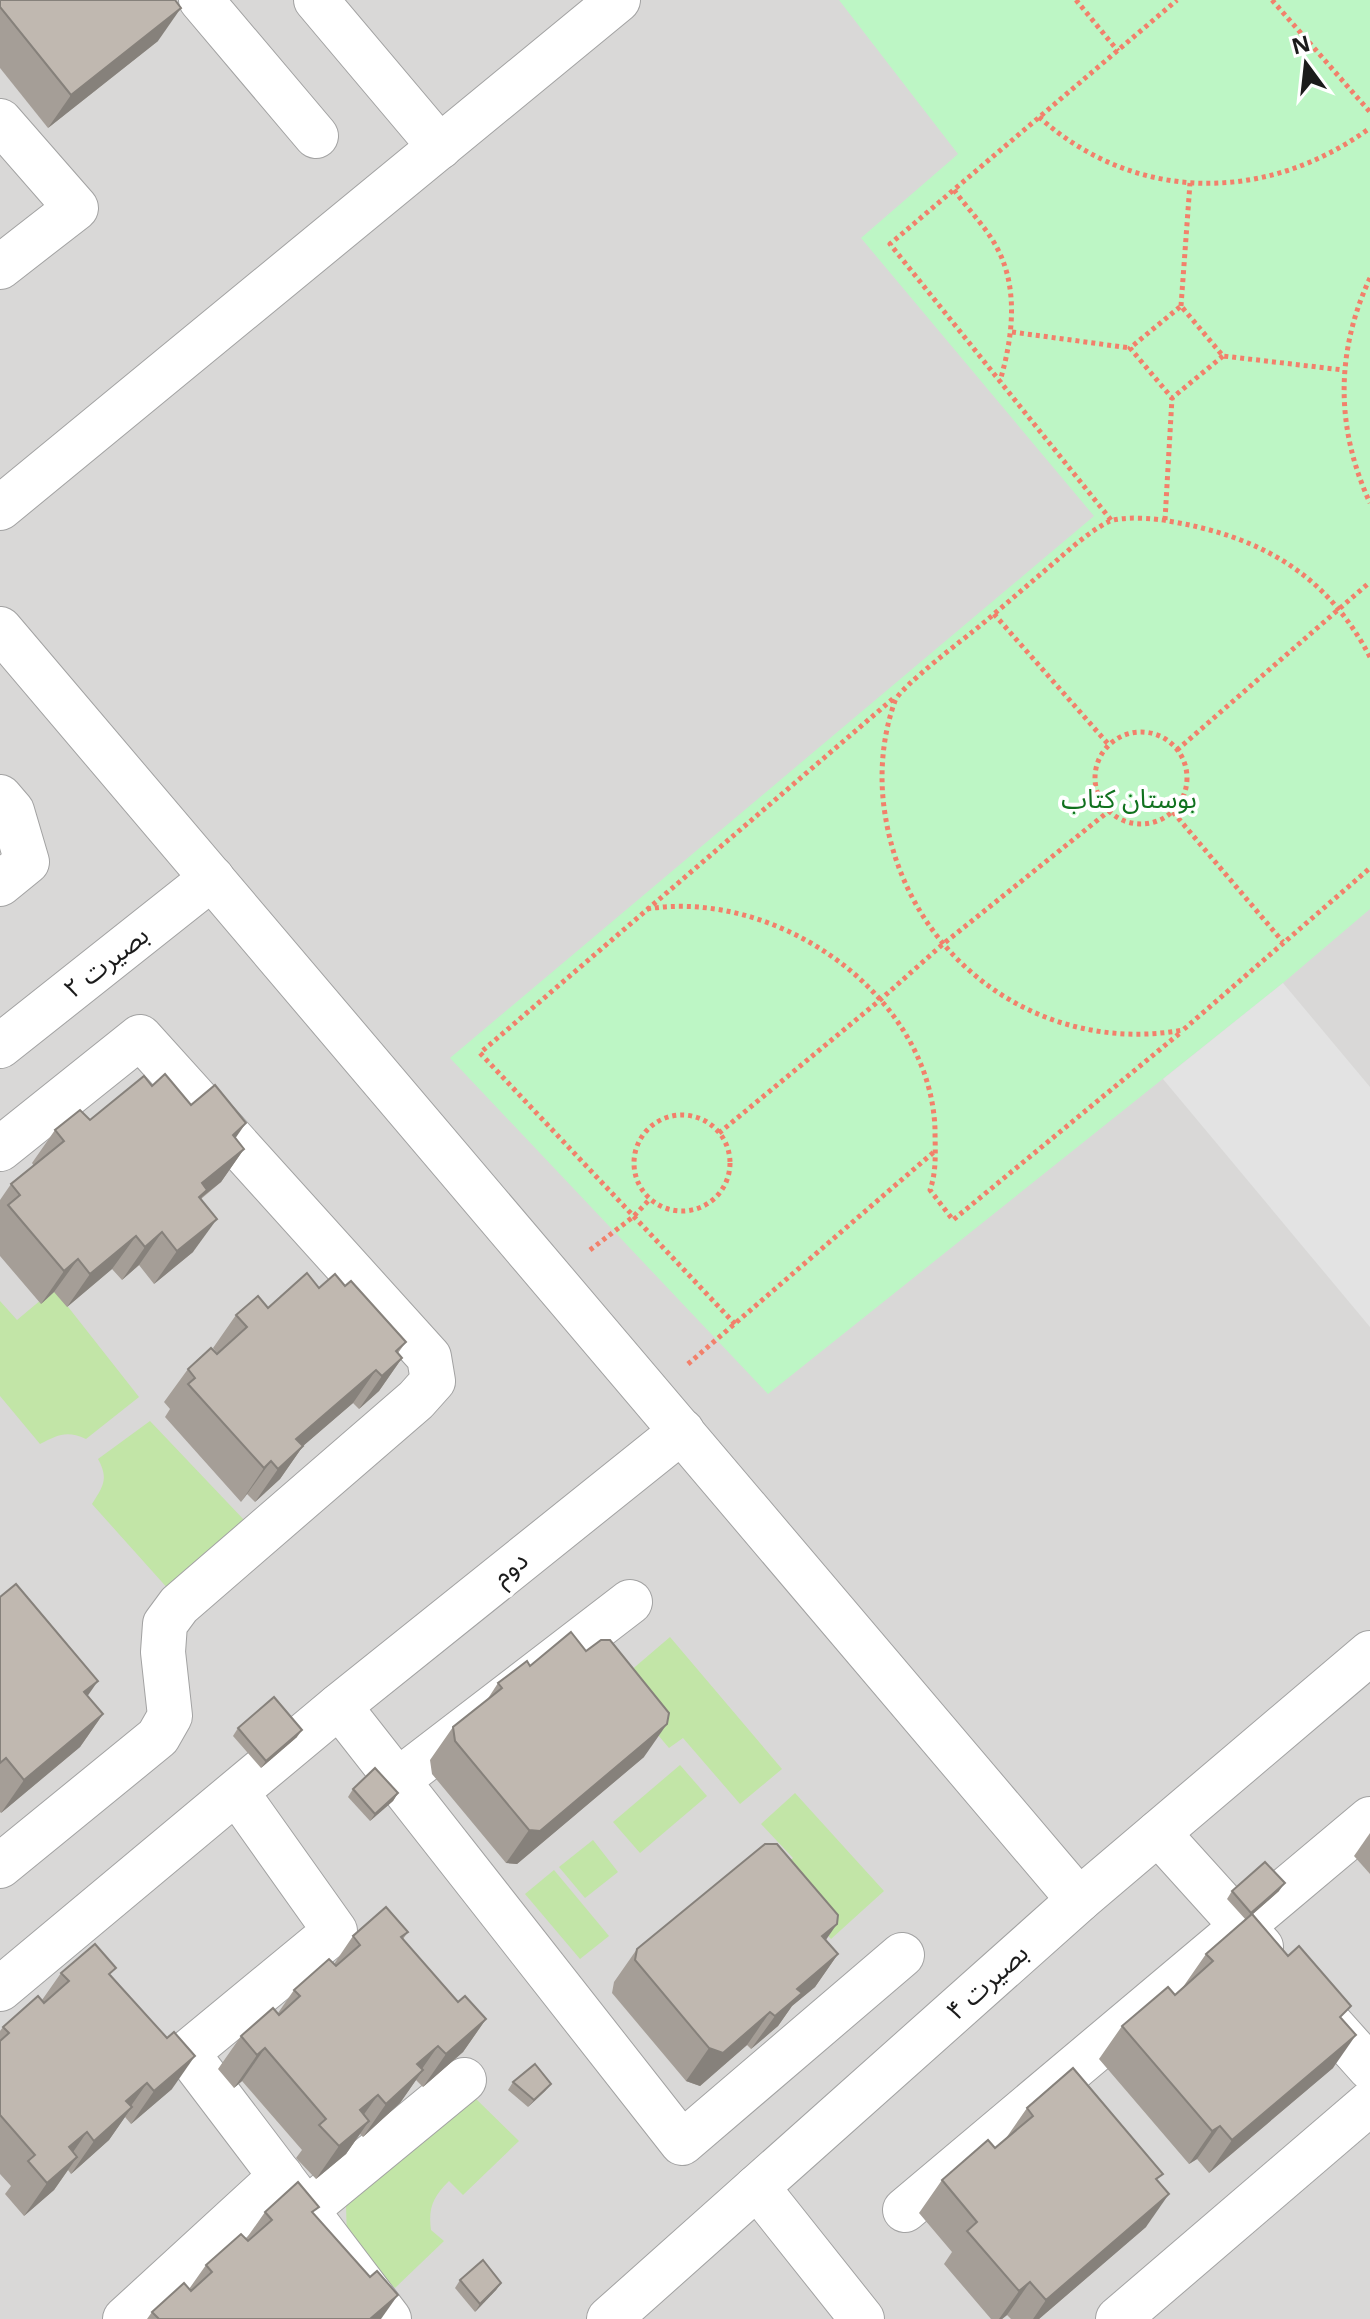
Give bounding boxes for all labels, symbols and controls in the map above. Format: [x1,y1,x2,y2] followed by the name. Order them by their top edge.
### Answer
[1266,24,1346,104] north arrow
[1288,27,1313,61] text: N
[1061,780,1197,816] park label: بوستان کتاب
[55,917,156,1006] street label: بصیرت ۲
[484,1542,537,1595] street label: دوم
[937,1935,1035,2028] street label: بصیرت ۴

